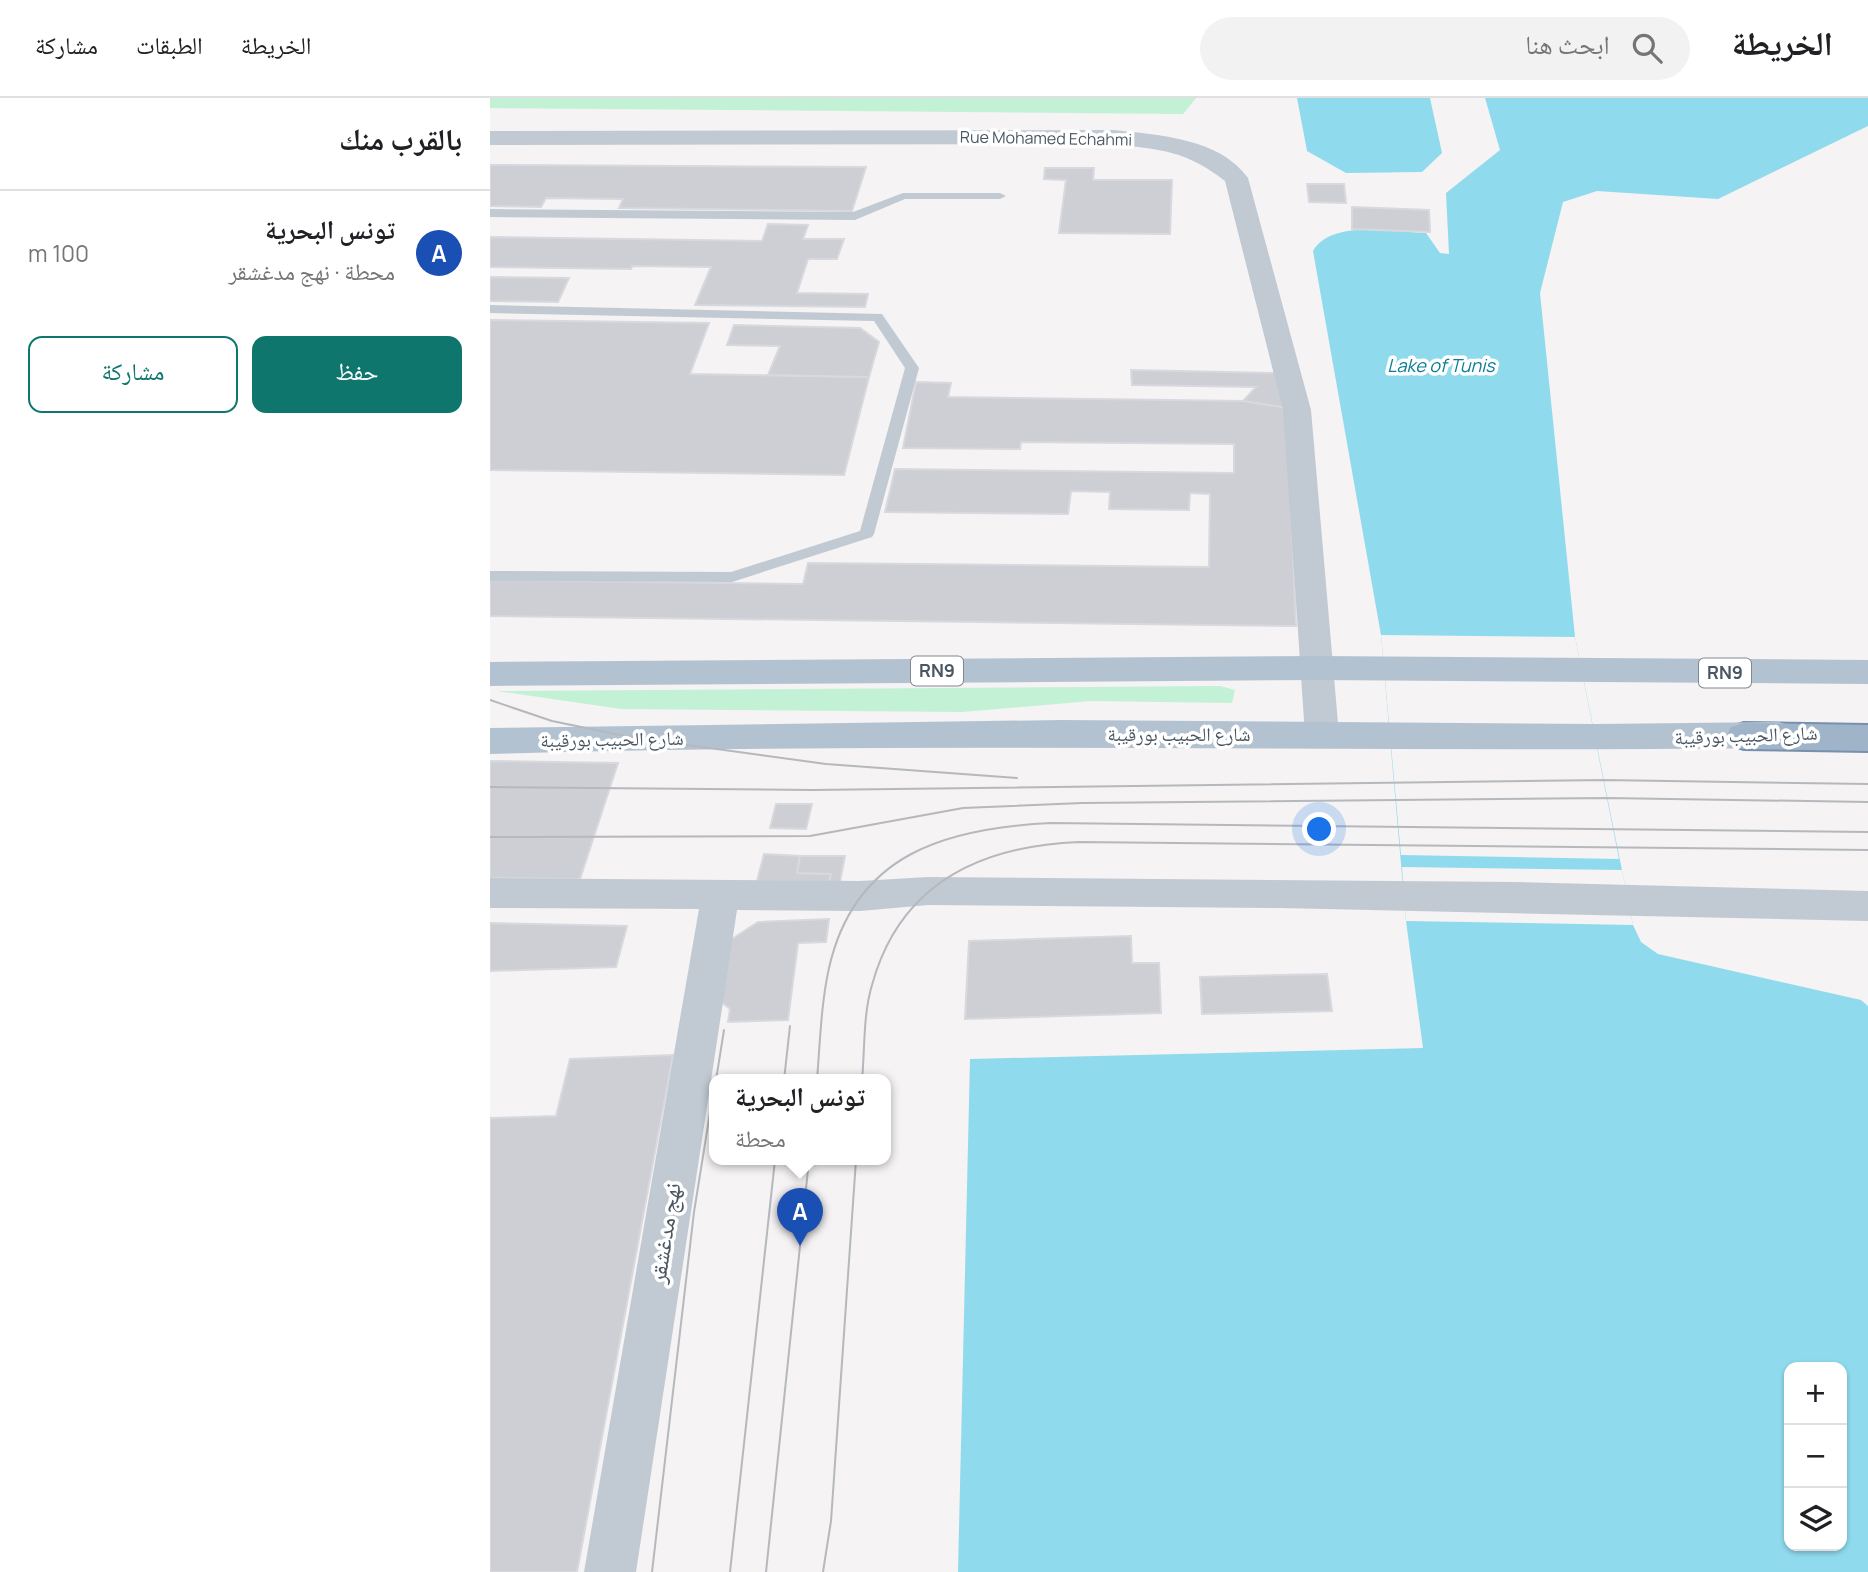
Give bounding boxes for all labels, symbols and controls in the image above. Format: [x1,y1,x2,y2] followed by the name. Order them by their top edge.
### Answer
[1200,17,1690,80] search box
[1732,20,1833,65] text: الخريطة
[1525,26,1610,62] text: ابحث هنا
[35,28,98,61] text: مشاركة
[136,28,203,61] text: الطبقات
[241,28,311,61] text: الخريطة
[1628,29,1666,67] icon: search
[339,118,462,159] text: بالقرب منك
[960,125,1132,151] street label: Rue Mohamed Echahmi
[265,211,395,247] text: تونس البحرية
[28,237,89,269] text: 100 m
[431,237,447,269] text: A
[228,255,395,287] text: محطة · نهج مدغشقر
[28,336,238,413] button: مشاركة
[252,336,462,413] button: حفظ
[1387,353,1496,377] water label: Lake of Tunis
[911,656,963,686] road number: RN9
[1699,658,1751,688] road number: RN9
[1674,720,1818,750] street label: شارع الحبيب بورقيبة
[1107,721,1251,747] street label: شارع الحبيب بورقيبة
[540,725,684,753] street label: شارع الحبيب بورقيبة
[1302,812,1336,846] your location
[709,1074,891,1165] popup
[735,1078,865,1114] text: تونس البحرية
[735,1122,786,1154] text: محطة
[640,1180,688,1286] street label: نهج مدغشقر
[777,1188,823,1246] pin: A
[1784,1362,1847,1551] map controls
[1784,1362,1847,1425] button: +
[1784,1425,1847,1488] button: −
[1784,1488,1847,1551] button: layers

